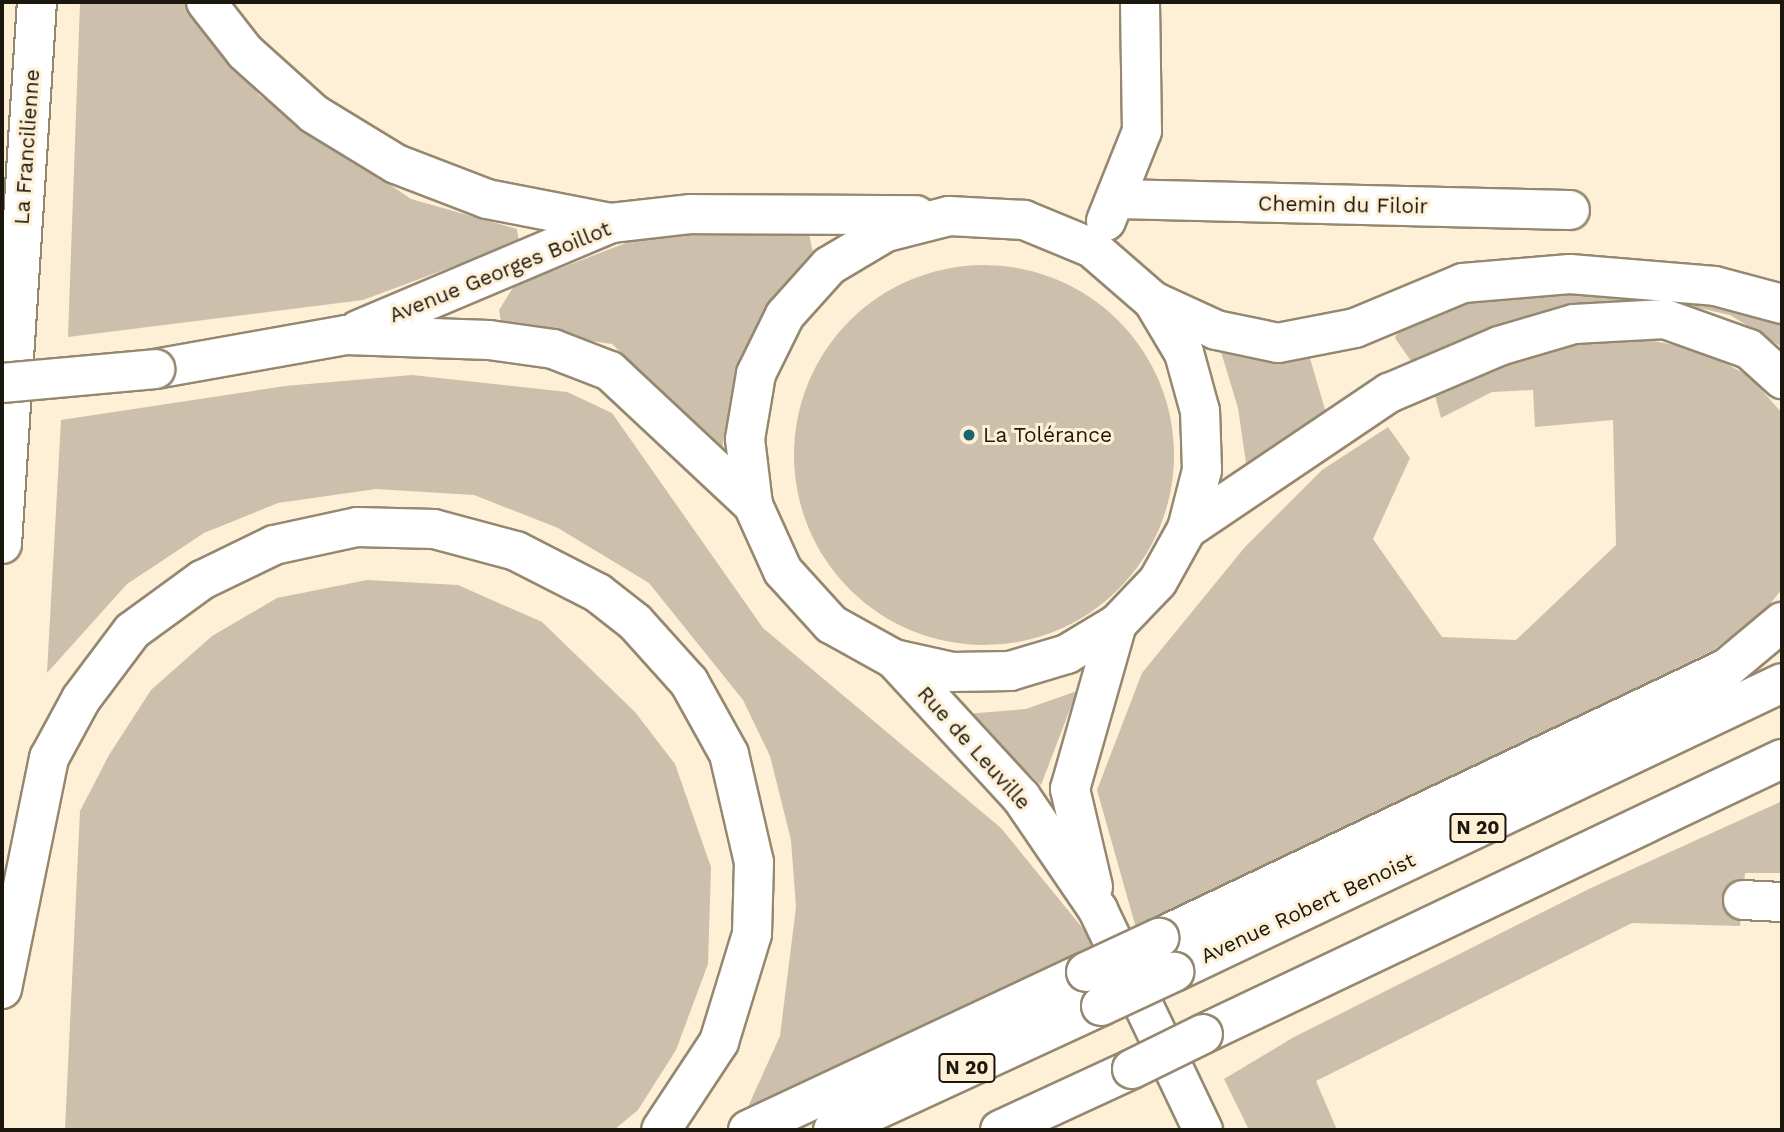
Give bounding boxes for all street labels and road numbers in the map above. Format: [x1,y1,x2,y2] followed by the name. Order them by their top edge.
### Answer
[9,68,45,226] street label: La Francilienne
[1258,191,1428,219] street label: Chemin du Filoir
[385,216,615,328] street label: Avenue Georges Boillot
[912,681,1036,815] street label: Rue de Leuville
[1448,813,1508,844] road number: N 20
[1197,847,1419,969] street label: Avenue Robert Benoist
[937,1052,997,1084] road number: N 20

